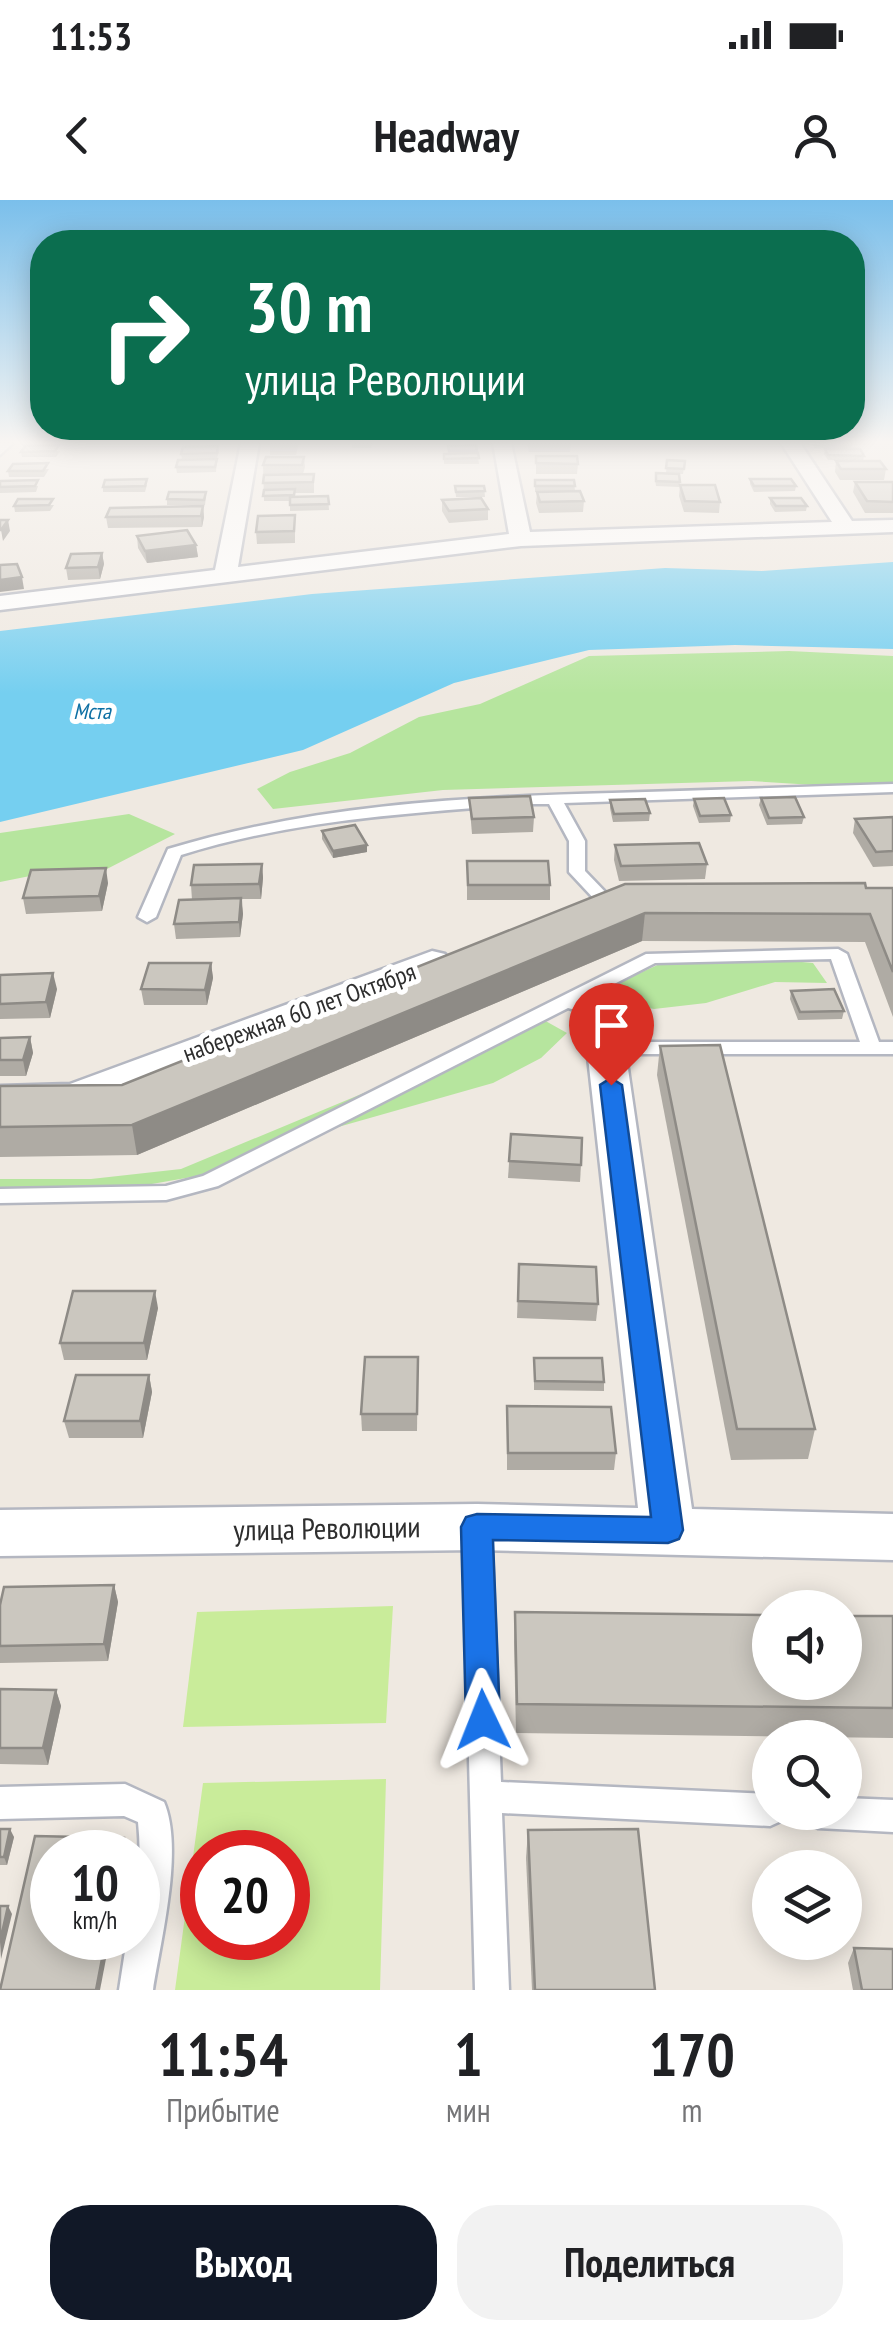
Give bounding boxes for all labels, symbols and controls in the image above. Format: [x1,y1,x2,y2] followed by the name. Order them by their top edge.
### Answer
[50,11,132,60] text: 11:53
[374,106,519,164] text: Headway
[50,108,105,163] icon: back
[788,108,843,163] icon: person
[245,261,373,351] text: 30 m
[80,270,210,400] icon: right
[245,349,526,407] text: улица Революции
[73,697,112,725] water label: Мста
[178,955,420,1069] street label: набережная 60 лет Октября
[569,983,654,1086] pin
[584,998,639,1053] icon: arrive
[233,1506,421,1549] street label: улица Революции
[752,1590,862,1960] map controls
[752,1590,862,1700] button: sound
[431,1668,535,1772] position arrow
[752,1720,862,1830] button: search
[180,1830,310,1960] speed limit sign: 20
[71,1850,119,1915] text: 10
[752,1850,862,1960] button: layers
[73,1904,117,1936] text: km/h
[158,2015,288,2093] text: 11:54
[454,2015,483,2093] text: 1
[649,2015,735,2093] text: 170
[166,2089,280,2131] text: Прибытие
[446,2089,491,2131] text: мин
[681,2089,702,2131] text: m
[50,2205,437,2320] button: Выход
[457,2205,843,2320] button: Поделиться

